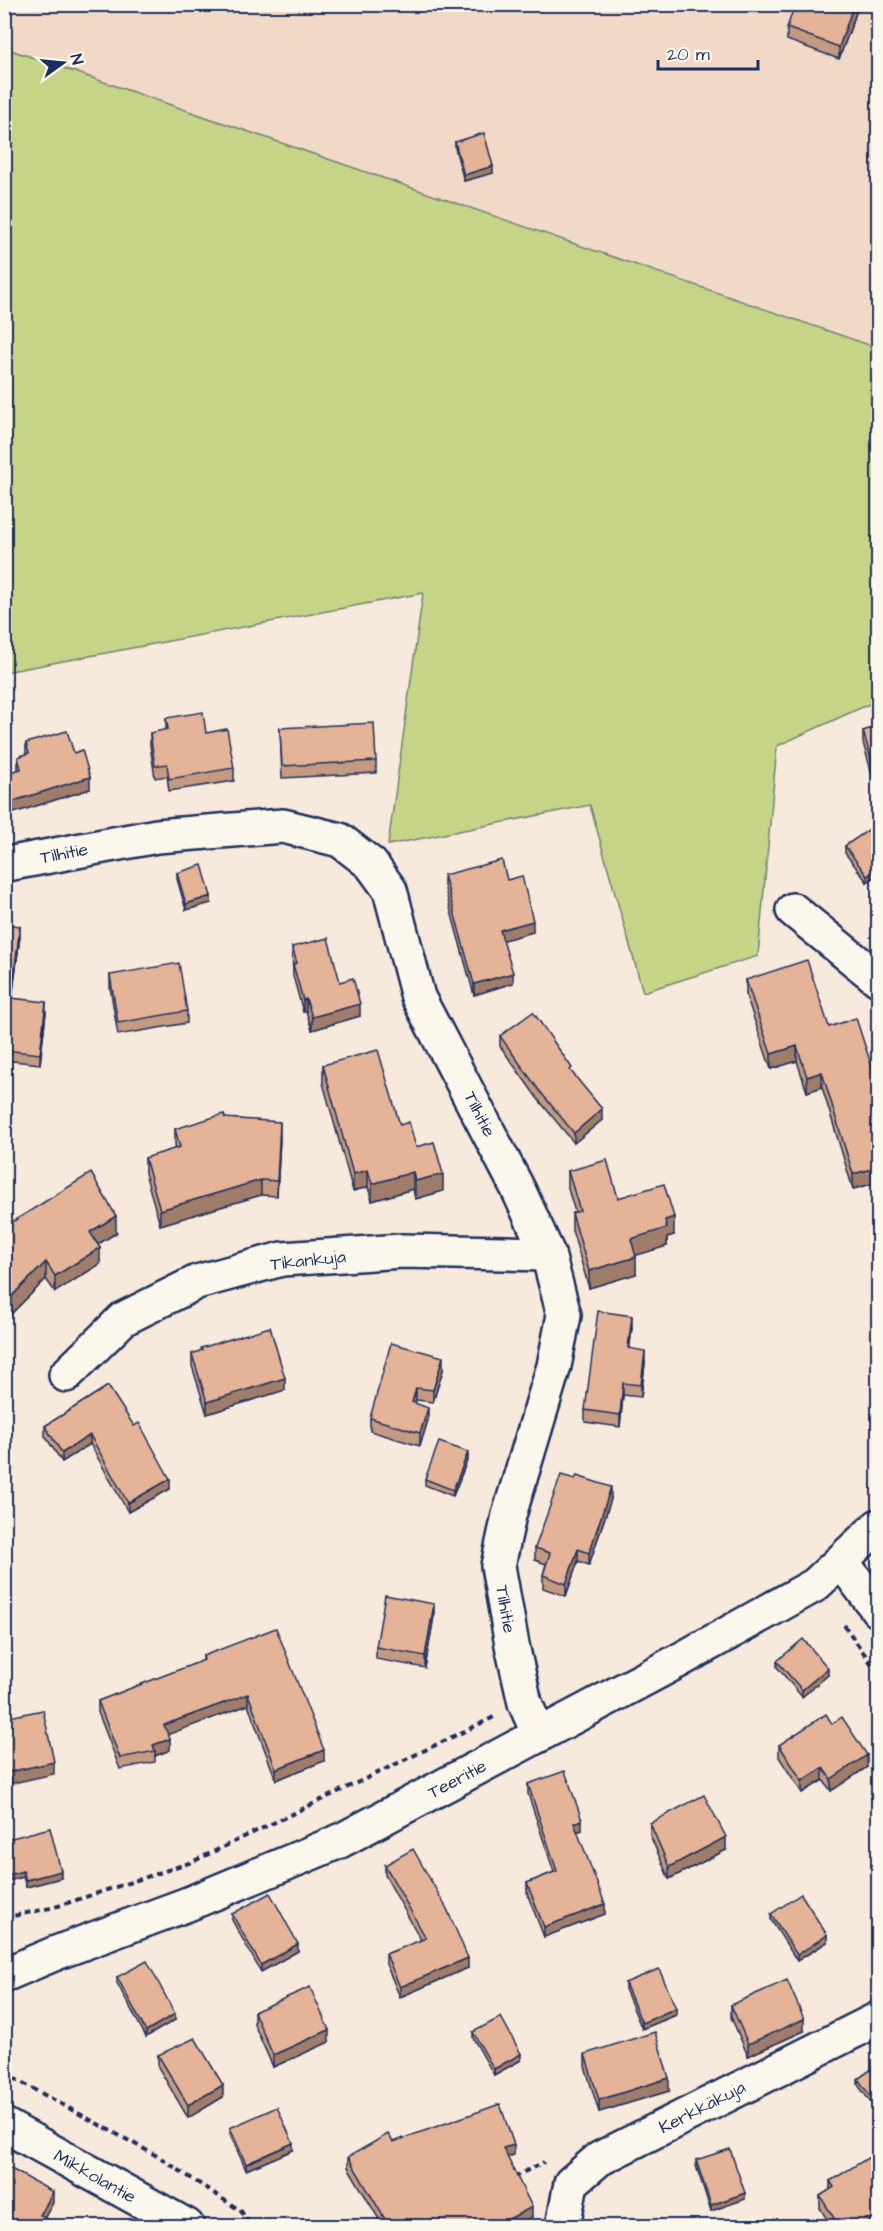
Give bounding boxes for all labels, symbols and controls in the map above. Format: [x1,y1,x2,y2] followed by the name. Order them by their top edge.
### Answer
[33,33,93,93] north arrow
[658,33,758,71] scale bar
[667,42,710,67] text: 20 m
[65,52,88,67] text: N
[38,837,90,870] street label: Tilhitie
[457,1087,502,1142] street label: Tilhitie
[269,1244,347,1277] street label: Tikankuja
[489,1583,522,1635] street label: Tilhitie
[424,1753,491,1805] street label: Teeritie
[654,2075,750,2140] street label: Kerkkäkuja
[49,2144,141,2209] street label: Mikkolantie

